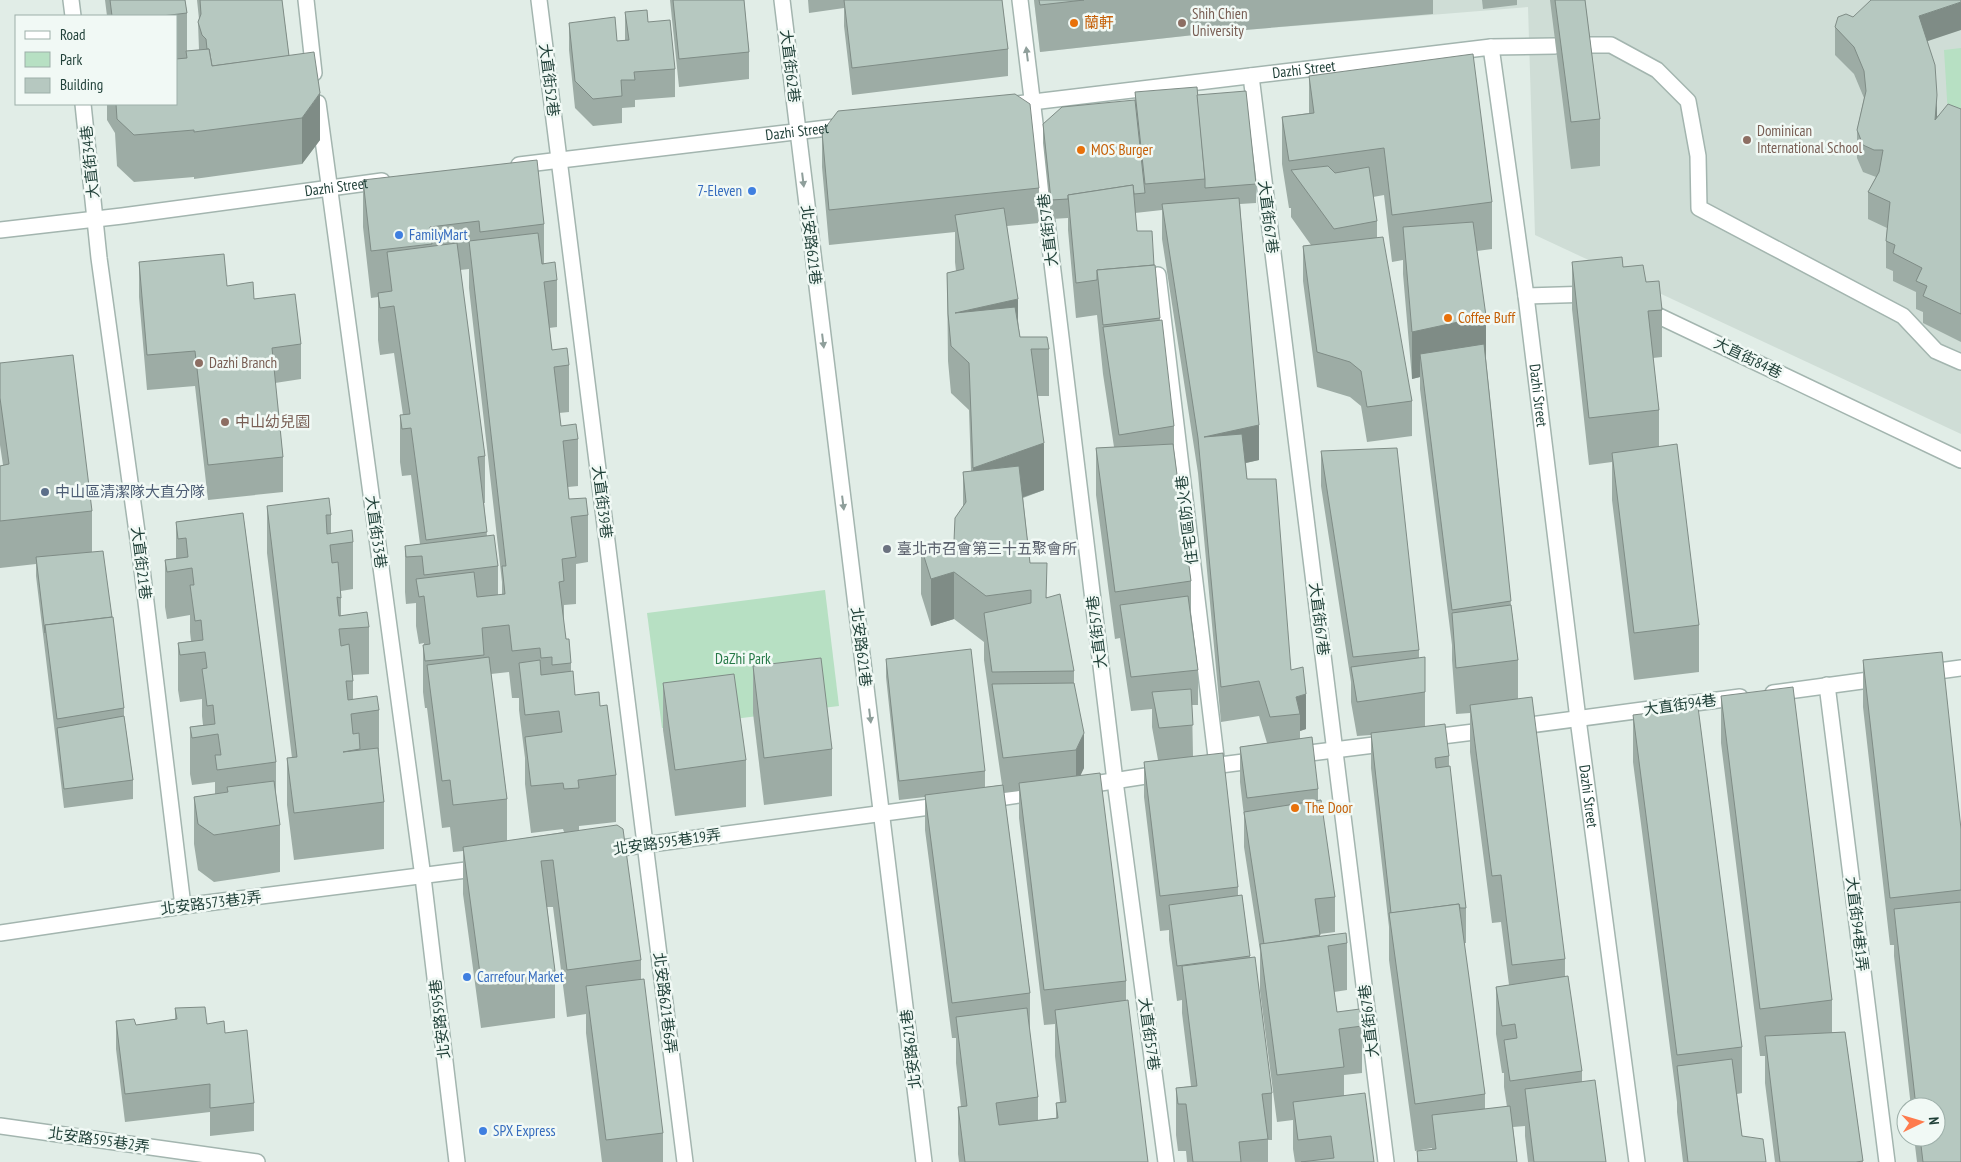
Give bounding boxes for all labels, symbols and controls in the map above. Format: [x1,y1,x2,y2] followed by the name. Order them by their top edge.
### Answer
[1192,4,1248,40] place label: Shih Chien University
[1084,13,1114,32] place label: 蘭軒
[15,15,178,105] legend
[1068,17,1080,29] marker: 蘭軒
[1176,17,1188,29] marker: Shih Chien University
[60,25,86,44] text: Road
[777,28,804,104] street label: 大直街62巷
[536,42,563,118] street label: 大直街52巷
[1023,45,1031,61] one-way arrow
[60,50,82,69] text: Park
[1271,56,1336,82] street label: Dazhi Street
[60,75,103,94] text: Building
[764,118,830,144] street label: Dazhi Street
[1757,121,1862,157] place label: Dominican International School
[76,125,103,200] street label: 大直街34巷
[1741,134,1753,146] marker: Dominican International School
[1091,140,1154,159] place label: MOS Burger
[1075,144,1087,156] marker: MOS Burger
[303,173,369,200] street label: Dazhi Street
[799,173,807,189] one-way arrow
[1255,179,1282,255] street label: 大直街67巷
[697,181,742,200] place label: 7-Eleven
[746,185,758,197] marker: 7-Eleven
[1034,192,1061,268] street label: 大直街57巷
[797,204,826,286] street label: 北安路621巷
[409,225,468,244] place label: FamilyMart
[393,229,405,241] marker: FamilyMart
[1458,308,1516,327] place label: Coffee Buff
[1442,312,1454,324] marker: Coffee Buff
[1711,333,1785,382] street label: 大直街84巷
[819,334,827,350] one-way arrow
[209,353,277,372] place label: Dazhi Branch
[193,357,205,369] marker: Dazhi Branch
[1525,363,1552,428] street label: Dazhi Street
[235,412,310,431] place label: 中山幼兒園
[219,416,231,428] marker: 中山幼兒園
[589,464,616,540] street label: 大直街39巷
[1172,474,1201,566] street label: 住宅區防火巷
[55,482,205,501] place label: 中山區清潔隊大直分隊
[39,486,51,498] marker: 中山區清潔隊大直分隊
[362,494,391,570] street label: 大直街33巷
[839,495,847,511] one-way arrow
[128,525,155,601] street label: 大直街21巷
[897,539,1077,558] place label: 臺北市召會第三十五聚會所
[881,543,893,555] marker: 臺北市召會第三十五聚會所
[1306,581,1333,657] street label: 大直街67巷
[1083,594,1110,670] street label: 大直街57巷
[847,606,876,688] street label: 北安路621巷
[715,649,771,668] park label: DaZhi Park
[1642,690,1718,719] street label: 大直街94巷
[866,708,874,724] one-way arrow
[1575,763,1602,829] street label: Dazhi Street
[1305,798,1354,817] place label: The Door
[1289,802,1301,814] marker: The Door
[612,825,722,858] street label: 北安路595巷19弄
[1842,876,1873,972] street label: 大直街94巷1弄
[159,887,263,918] street label: 北安路573巷2弄
[650,951,681,1055] street label: 北安路621巷6弄
[477,967,564,986] place label: Carrefour Market
[461,971,473,983] marker: Carrefour Market
[425,978,454,1060] street label: 北安路595巷
[1355,983,1382,1059] street label: 大直街67巷
[1135,996,1164,1072] street label: 大直街57巷
[896,1008,925,1090] street label: 北安路621巷
[1896,1097,1946,1147] north arrow
[1925,1116,1943,1125] text: N
[493,1121,556,1140] place label: SPX Express
[47,1123,151,1156] street label: 北安路595巷2弄
[477,1125,489,1137] marker: SPX Express

